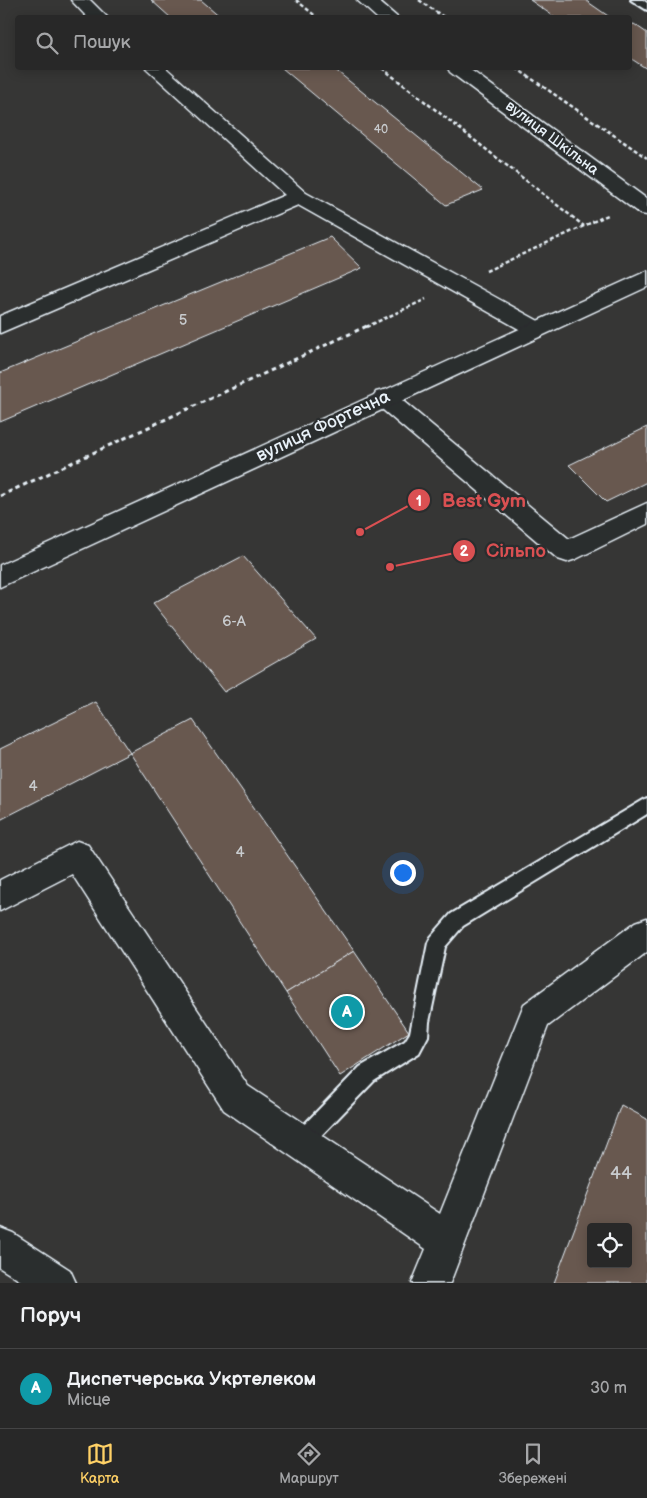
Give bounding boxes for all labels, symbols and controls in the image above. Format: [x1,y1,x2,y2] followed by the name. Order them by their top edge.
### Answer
[15,15,632,70] search box
[33,29,61,57] icon: search
[73,31,131,54] text: Пошук
[501,97,603,179] street label: вулиця Шкільна
[374,122,388,137] house number: 40
[179,311,187,330] house number: 5
[253,386,394,466] street label: вулиця Фортечна
[407,483,536,517] callout: Best Gym
[442,490,526,513] text: Best Gym
[416,492,422,511] text: 1
[451,534,556,568] callout: Сільпо
[486,540,546,563] text: Сільпо
[460,542,469,561] text: 2
[222,612,247,631] house number: 6-А
[28,777,38,796] house number: 4
[235,843,245,862] house number: 4
[390,860,416,886] your location
[331,993,363,1031] pin: A
[610,1163,632,1184] house number: 44
[587,1223,632,1268] map controls
[587,1223,632,1268] button: locate
[20,1303,81,1328] text: Поруч
[67,1368,316,1391] text: Диспетчерська Укртелеком
[31,1379,41,1398] text: A
[590,1379,627,1398] text: 30 m
[67,1391,111,1410] text: Місце
[80,1440,119,1487] tab: Карта
[279,1440,339,1487] tab: Маршрут
[499,1440,567,1487] tab: Збережені

